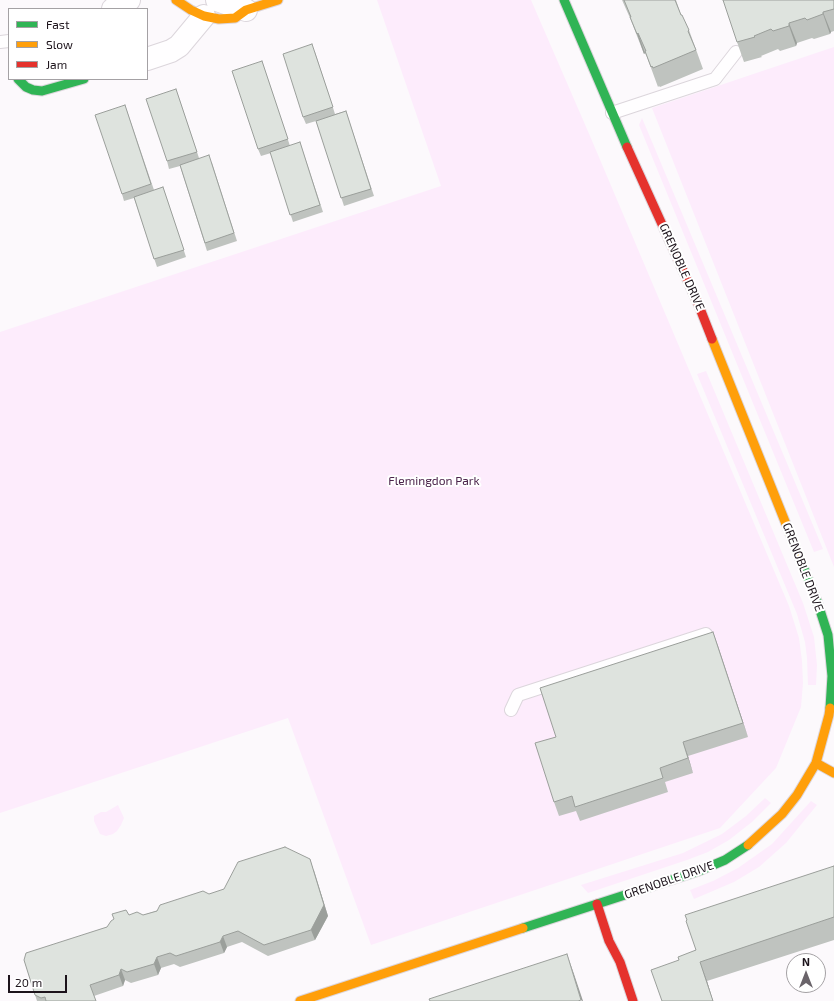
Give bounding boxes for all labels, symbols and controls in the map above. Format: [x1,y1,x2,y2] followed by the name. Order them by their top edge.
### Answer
[8,8,148,80] legend
[46,17,69,31] text: Fast
[46,37,73,51] text: Slow
[46,57,67,71] text: Jam
[656,221,708,313] street label: GRENOBLE DRIVE
[388,474,480,488] park label: Flemingdon Park
[779,521,827,613] street label: GRENOBLE DRIVE
[622,858,716,902] street label: GRENOBLE DRIVE
[786,953,826,993] north arrow
[802,955,810,968] text: N
[10,967,69,993] scale bar
[15,975,42,989] text: 20 m

